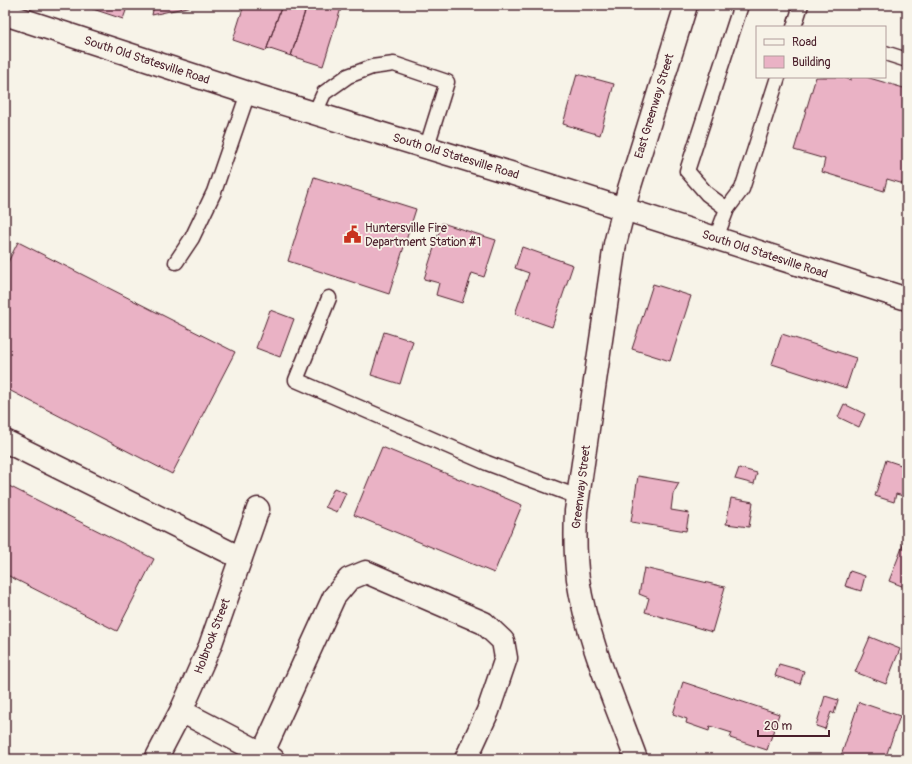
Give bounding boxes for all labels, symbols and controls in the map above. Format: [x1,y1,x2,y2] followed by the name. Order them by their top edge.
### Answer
[756,26,886,78] legend
[82,33,212,88] street label: South Old Statesville Road
[792,35,817,50] text: Road
[631,52,678,160] street label: East Greenway Street
[792,55,831,70] text: Building
[391,130,521,183] street label: South Old Statesville Road
[365,221,481,250] place label: Huntersville Fire Department Station #1
[342,225,362,245] public building icon: Huntersville Fire Department Station #1
[700,227,830,282] street label: South Old Statesville Road
[569,444,594,530] street label: Greenway Street
[191,596,234,676] street label: Holbrook Street
[758,712,829,738] scale bar
[764,719,793,734] text: 20 m

